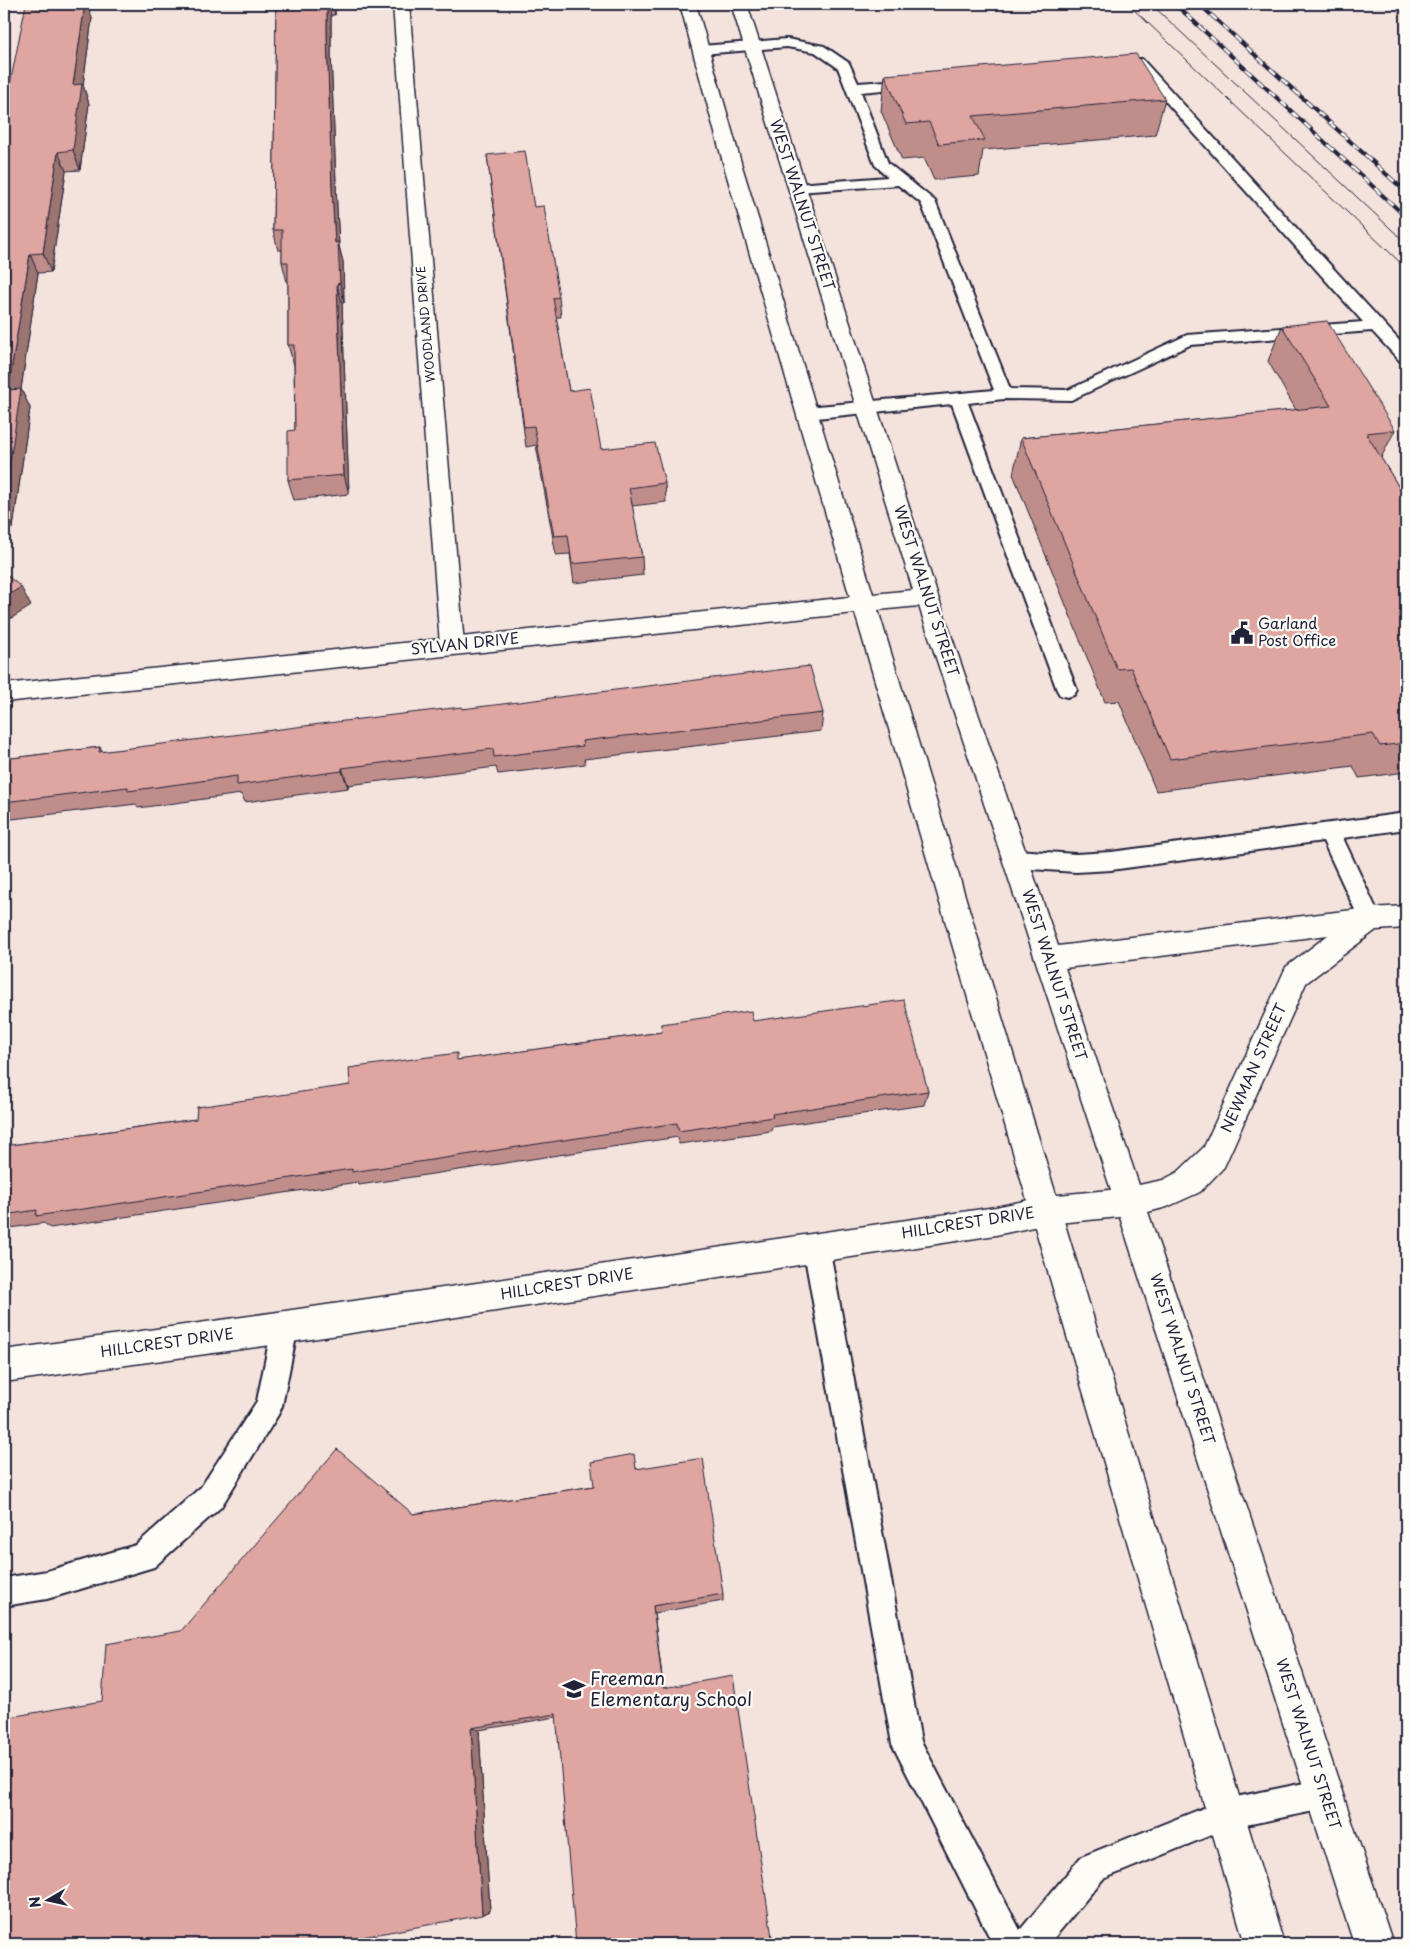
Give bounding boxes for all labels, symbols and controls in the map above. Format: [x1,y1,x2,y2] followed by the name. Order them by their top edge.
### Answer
[765,116,842,294] street label: WEST WALNUT STREET
[411,265,439,383] street label: WOODLAND DRIVE
[889,502,966,680] street label: WEST WALNUT STREET
[1258,611,1336,651] place label: Garland Post Office
[1229,620,1255,646] public building icon: Garland Post Office
[410,625,520,660] street label: SYLVAN DRIVE
[1017,886,1094,1064] street label: WEST WALNUT STREET
[1214,999,1292,1136] street label: NEWMAN STREET
[900,1200,1036,1243] street label: HILLCREST DRIVE
[499,1261,635,1304] street label: HILLCREST DRIVE
[1145,1270,1222,1448] street label: WEST WALNUT STREET
[99,1321,235,1362] street label: HILLCREST DRIVE
[1271,1655,1348,1833] street label: WEST WALNUT STREET
[590,1664,752,1712] place label: Freeman Elementary School
[561,1676,587,1702] school or university icon: Freeman Elementary School
[22,1876,72,1926] north arrow
[23,1895,46,1909] text: N

